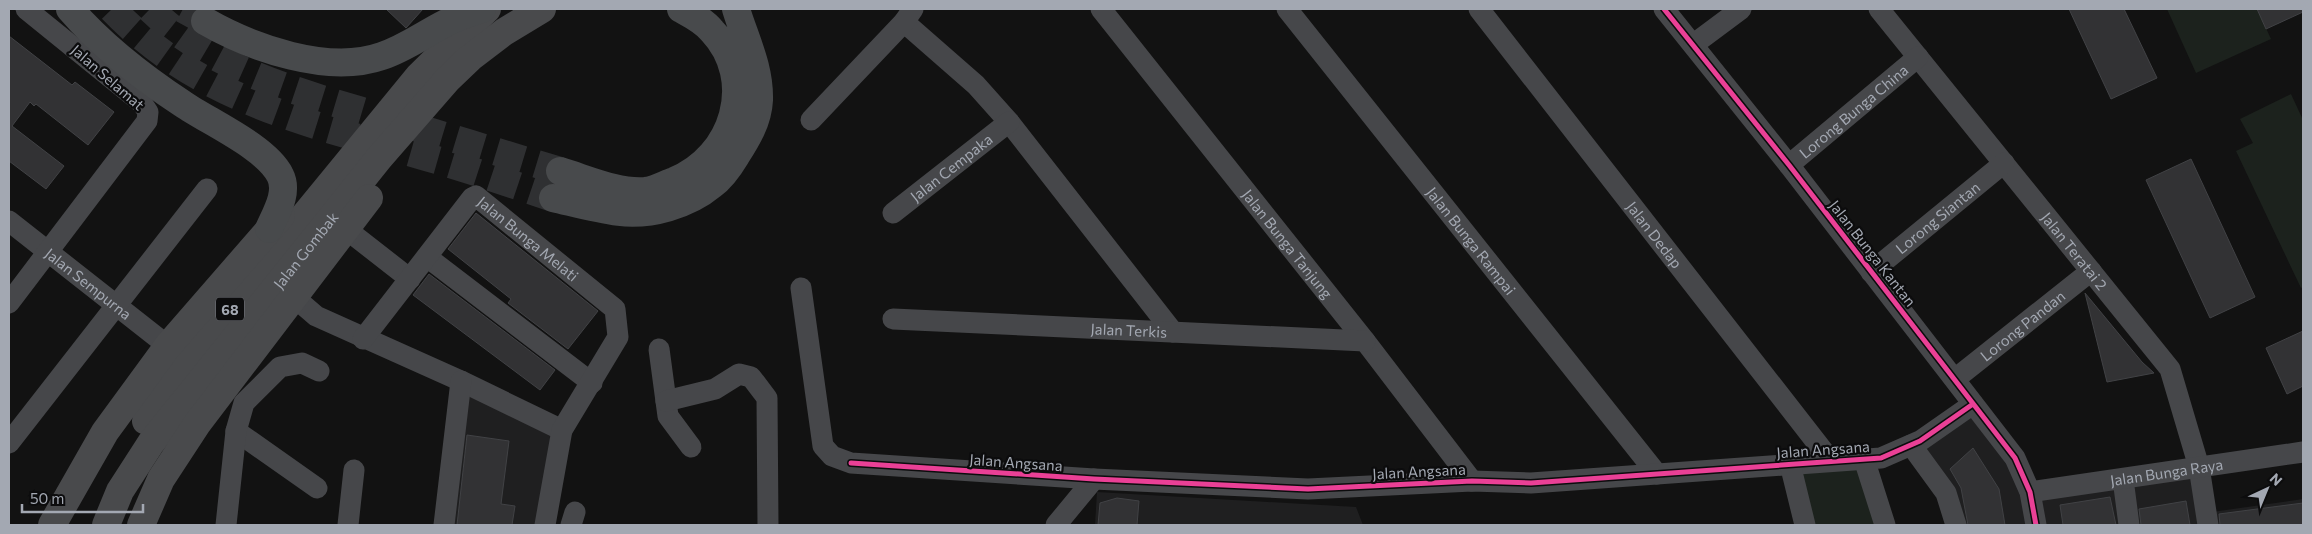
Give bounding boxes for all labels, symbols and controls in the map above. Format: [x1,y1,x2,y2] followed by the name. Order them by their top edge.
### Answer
[68,40,148,114] street label: Jalan Selamat
[1795,60,1912,162] street label: Lorong Bunga China
[907,130,996,205] street label: Jalan Cempaka
[1892,178,1983,257] street label: Lorong Siantan
[1423,183,1520,298] street label: Jalan Bunga Rampai
[1239,186,1337,302] street label: Jalan Bunga Tanjung
[474,192,582,285] street label: Jalan Bunga Melati
[1826,196,1920,310] street label: Jalan Bunga Kantan
[1623,198,1686,272] street label: Jalan Dedap
[269,208,342,292] street label: Jalan Gombak
[2038,208,2111,293] street label: Jalan Teratai 2
[42,244,135,323] street label: Jalan Sempurna
[1976,286,2068,365] street label: Lorong Pandan
[216,298,244,320] road number: 68
[1090,319,1168,341] street label: Jalan Terkis
[1776,437,1870,461] street label: Jalan Angsana
[969,450,1063,474] street label: Jalan Angsana
[2109,455,2224,489] street label: Jalan Bunga Raya
[1372,460,1466,482] street label: Jalan Angsana
[2242,464,2292,514] north arrow
[2267,470,2286,489] text: N
[22,482,144,514] scale bar
[30,489,64,507] text: 50 m

